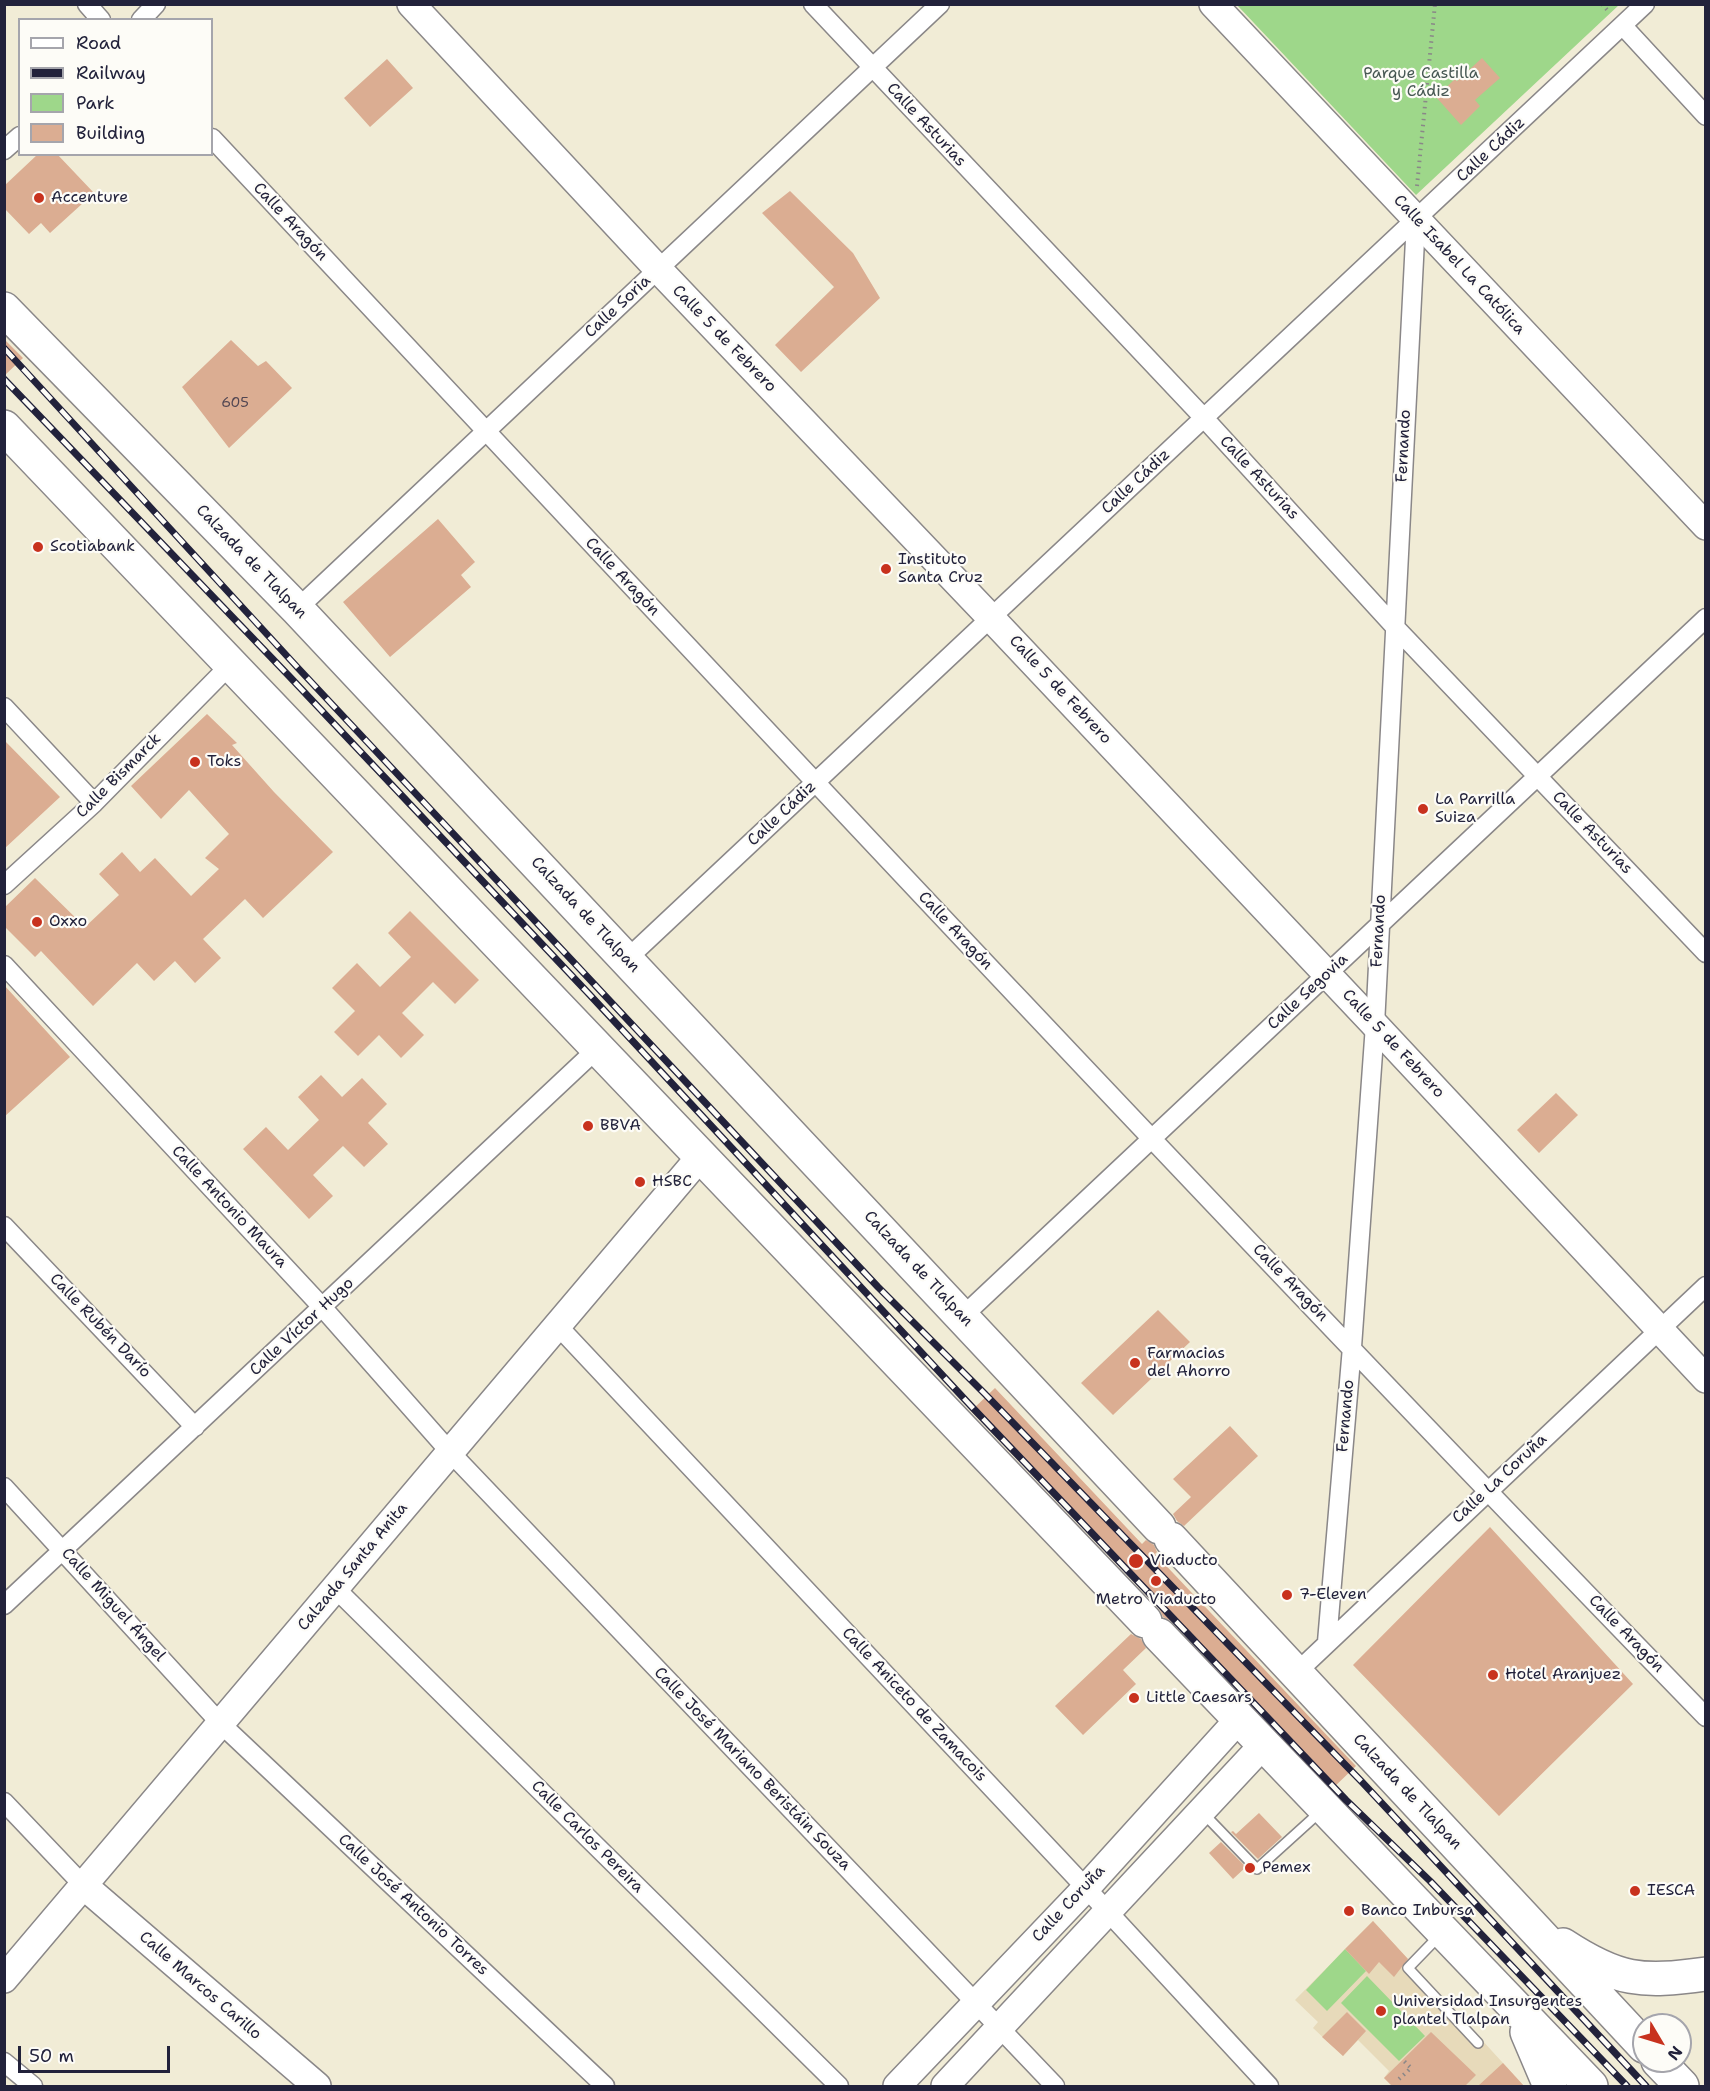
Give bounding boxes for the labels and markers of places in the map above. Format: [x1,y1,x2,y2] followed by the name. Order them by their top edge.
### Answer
[51,188,128,208] place label: Accenture
[32,191,46,205] marker: Accenture
[50,537,135,557] place label: Scotiabank
[31,540,45,554] marker: Scotiabank
[898,550,983,588] place label: Instituto Santa Cruz
[879,562,893,576] marker: Instituto Santa Cruz
[207,752,241,772] place label: Toks
[188,755,202,769] marker: Toks
[1435,790,1515,828] place label: La Parrilla Suiza
[1416,802,1430,816] marker: La Parrilla Suiza
[49,912,87,932] place label: Oxxo
[30,915,44,929] marker: Oxxo
[600,1116,641,1136] place label: BBVA
[581,1119,595,1133] marker: BBVA
[652,1172,692,1192] place label: HSBC
[633,1175,647,1189] marker: HSBC
[1147,1344,1231,1382] place label: Farmacias del Ahorro
[1128,1356,1142,1370] marker: Farmacias del Ahorro
[1150,1551,1218,1571] place label: Viaducto
[1127,1552,1145,1570] marker: Viaducto
[1149,1574,1163,1588] marker: Metro Viaducto
[1299,1585,1366,1605] place label: 7-Eleven
[1280,1588,1294,1602] marker: 7-Eleven
[1096,1590,1216,1610] place label: Metro Viaducto
[1505,1665,1621,1685] place label: Hotel Aranjuez
[1486,1668,1500,1682] marker: Hotel Aranjuez
[1146,1688,1252,1708] place label: Little Caesars
[1127,1691,1141,1705] marker: Little Caesars
[1262,1858,1311,1878] place label: Pemex
[1243,1861,1257,1875] marker: Pemex
[1647,1881,1695,1901] place label: IESCA
[1628,1884,1642,1898] marker: IESCA
[1361,1901,1474,1921] place label: Banco Inbursa
[1342,1904,1356,1918] marker: Banco Inbursa
[1393,1992,1582,2030] place label: Universidad Insurgentes plantel Tlalpan
[1374,2004,1388,2018] marker: Universidad Insurgentes plantel Tlalpan

